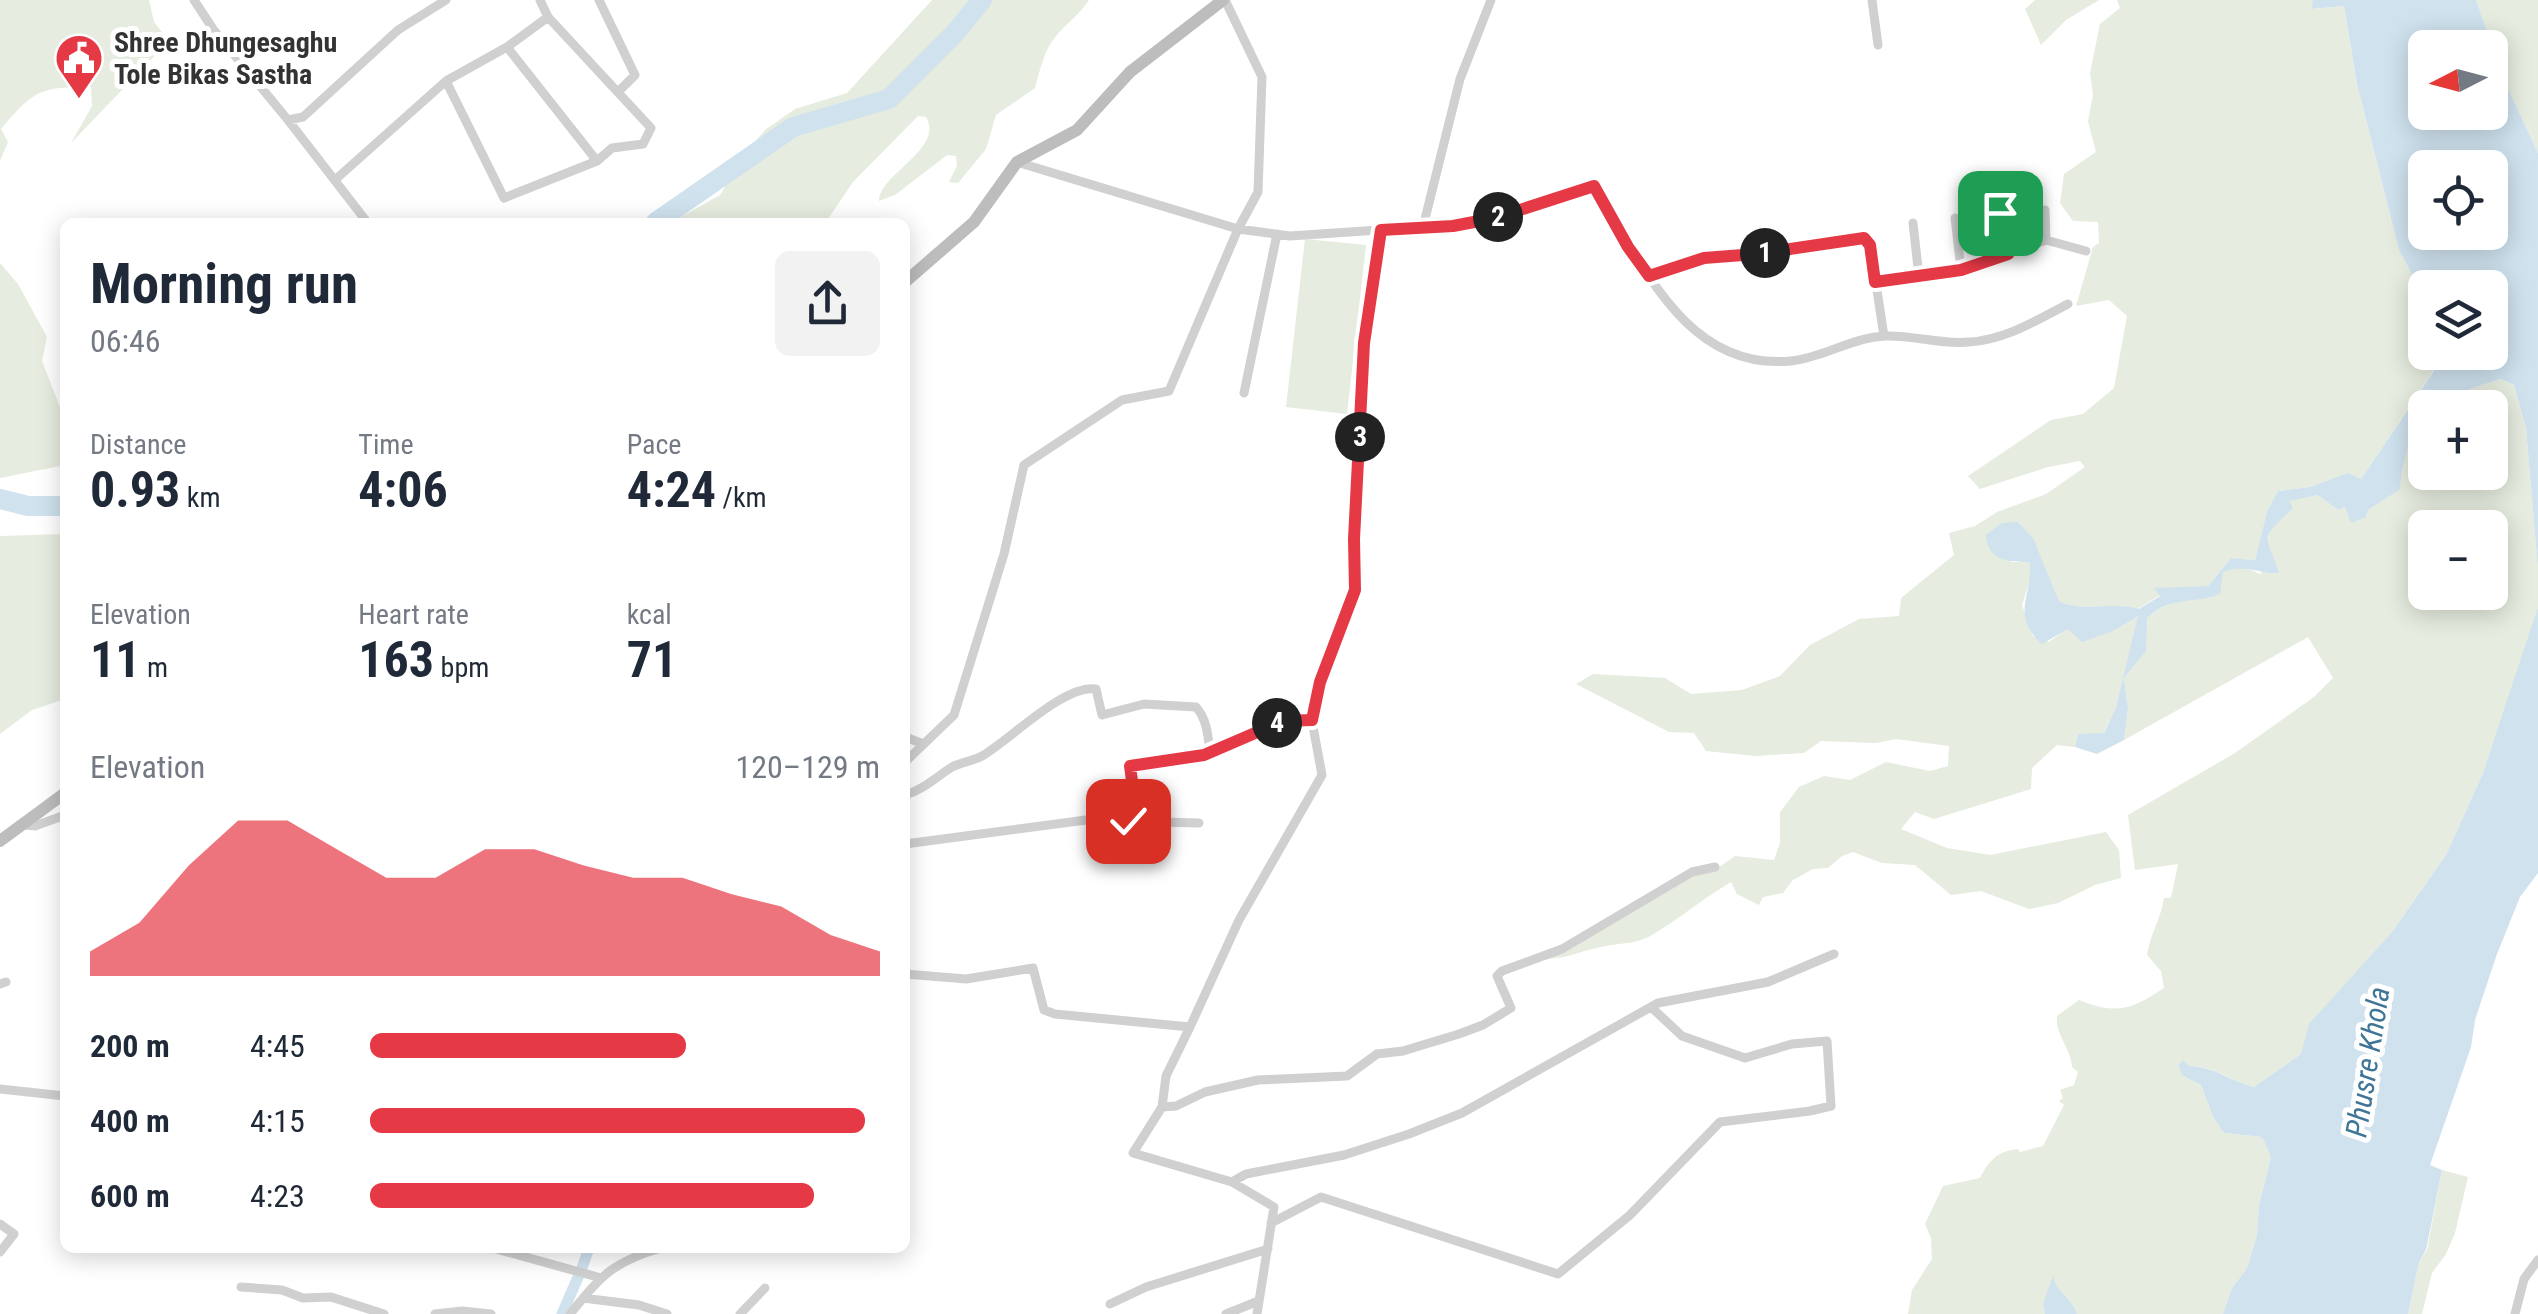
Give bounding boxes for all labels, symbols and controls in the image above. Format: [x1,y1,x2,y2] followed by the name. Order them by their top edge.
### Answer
[114,26,337,91] place label: Shree Dhungesaghu Tole Bikas Sastha
[2408,30,2508,130] north arrow
[2408,30,2508,610] map controls
[53,32,105,100] public building icon: Shree Dhungesaghu Tole Bikas Sastha
[2408,150,2508,250] button: locate
[1958,171,2043,256] pin
[1973,186,2028,241] icon: arrive
[1473,192,1523,242] pin: 2
[1491,200,1505,233] text: 2
[1740,228,1790,278] pin: 1
[1758,236,1772,269] text: 1
[775,251,880,356] button: share
[90,252,358,316] text: Morning run
[2408,270,2508,370] button: layers
[90,322,161,360] text: 06:46
[2408,390,2508,490] button: +
[1335,412,1385,462] pin: 3
[1353,420,1367,453] text: 3
[90,428,187,461] text: Distance
[358,428,414,461] text: Time
[627,428,682,461] text: Pace
[90,461,180,519] text: 0.93
[358,461,448,519] text: 4:06
[627,461,716,519] text: 4:24
[180,481,220,514] text: km
[716,481,767,514] text: /km
[2408,510,2508,610] button: −
[90,598,191,631] text: Elevation
[358,598,469,631] text: Heart rate
[627,598,672,631] text: kcal
[90,631,141,689] text: 11
[358,631,434,689] text: 163
[627,631,677,689] text: 71
[141,651,168,684] text: m
[434,651,489,684] text: bpm
[1252,698,1302,748] pin: 4
[1270,706,1284,739] text: 4
[90,748,205,786] text: Elevation
[735,748,880,786] text: 120–129 m
[1086,779,1171,864] pin
[1101,794,1156,849] icon: check
[2338,984,2397,1140] water label: Phusre Khola
[90,1027,170,1065] text: 200 m
[250,1027,305,1065] text: 4:45
[90,1102,170,1140] text: 400 m
[250,1102,305,1140] text: 4:15
[90,1177,170,1215] text: 600 m
[250,1177,305,1215] text: 4:23

